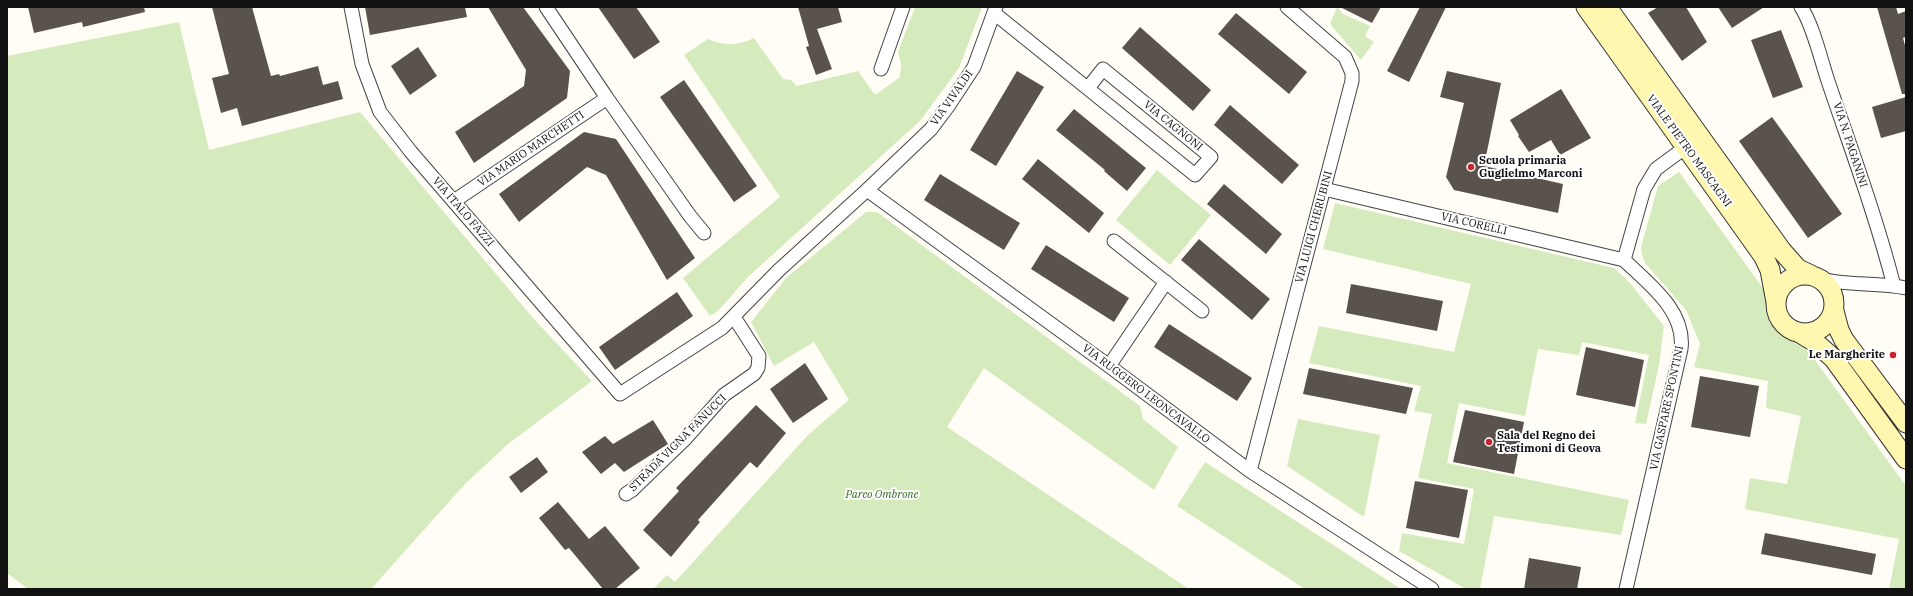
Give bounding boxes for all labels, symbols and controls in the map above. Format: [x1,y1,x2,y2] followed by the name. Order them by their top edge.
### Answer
[928,68,976,128] street label: VIA VIVALDI
[1644,92,1734,210] street label: VIALE PIETRO MASCAGNI
[1141,98,1205,154] street label: VIA CAGNONI
[1830,101,1870,189] street label: VIA N. PAGANINI
[475,108,587,190] street label: VIA MARIO MARCHETTI
[1479,154,1582,180] place label: Scuola primaria Guglielmo Marconi
[1466,162,1476,172] marker: Scuola primaria Guglielmo Marconi
[1293,170,1335,284] street label: VIA LUIGI CHERUBINI
[429,175,497,249] street label: VIA ITALO FAZZI
[1440,210,1508,238] street label: VIA CORELLI
[1080,342,1212,446] street label: VIA RUGGERO LEONCAVALLO
[1647,344,1687,472] street label: VIA GASPARE SPONTINI
[1809,348,1885,362] place label: Le Margherite
[1888,350,1898,360] marker: Le Margherite
[627,392,729,494] street label: STRADA VIGNA FANUCCI
[1497,429,1601,455] place label: Sala del Regno dei Testimoni di Geova
[1484,437,1494,447] marker: Sala del Regno dei Testimoni di Geova
[845,488,919,502] park label: Parco Ombrone

